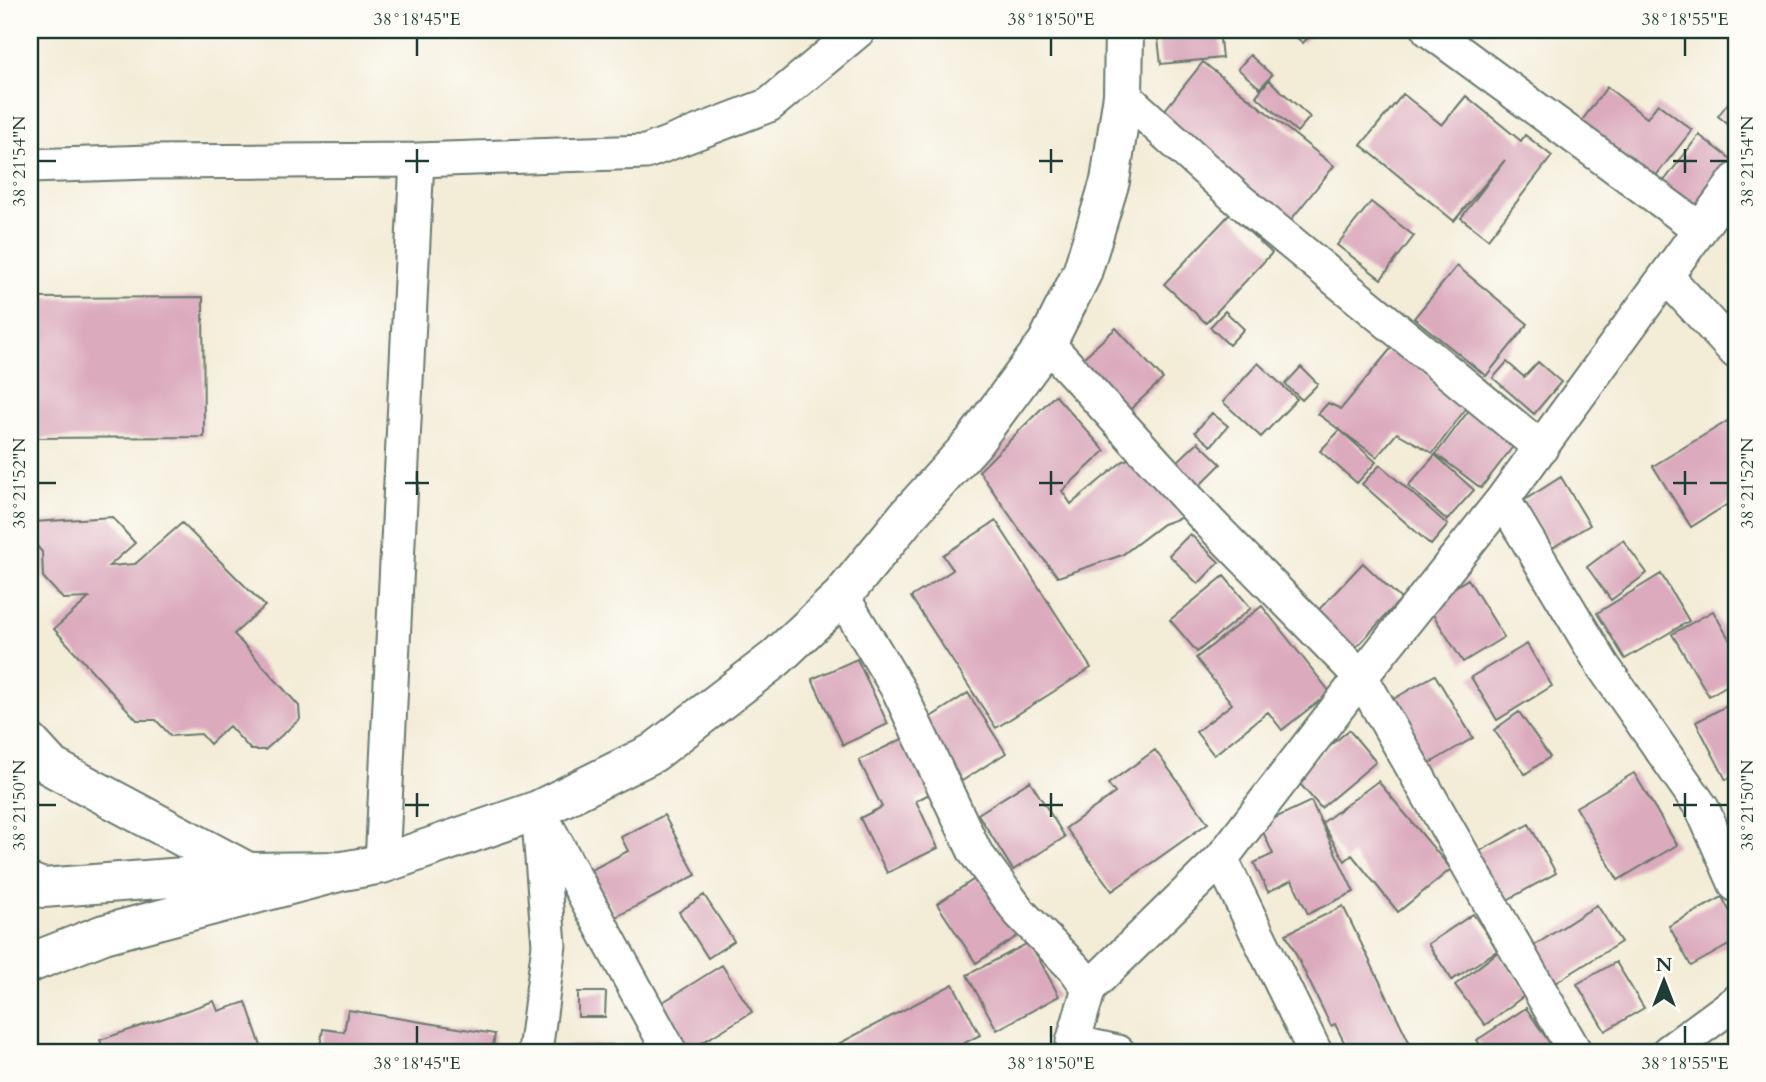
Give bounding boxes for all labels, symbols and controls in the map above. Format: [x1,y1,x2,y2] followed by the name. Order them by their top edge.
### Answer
[373,7,461,32] text: 38°18'45"E
[1007,7,1095,32] text: 38°18'50"E
[1641,7,1729,32] text: 38°18'55"E
[7,115,32,207] text: 38°21'54"N
[1735,115,1760,207] text: 38°21'54"N
[7,437,32,529] text: 38°21'52"N
[1735,437,1760,529] text: 38°21'52"N
[7,759,32,851] text: 38°21'50"N
[1735,759,1760,851] text: 38°21'50"N
[1630,946,1700,1016] north arrow
[1656,952,1673,978] text: N
[373,1051,461,1076] text: 38°18'45"E
[1007,1051,1095,1076] text: 38°18'50"E
[1641,1051,1729,1076] text: 38°18'55"E

